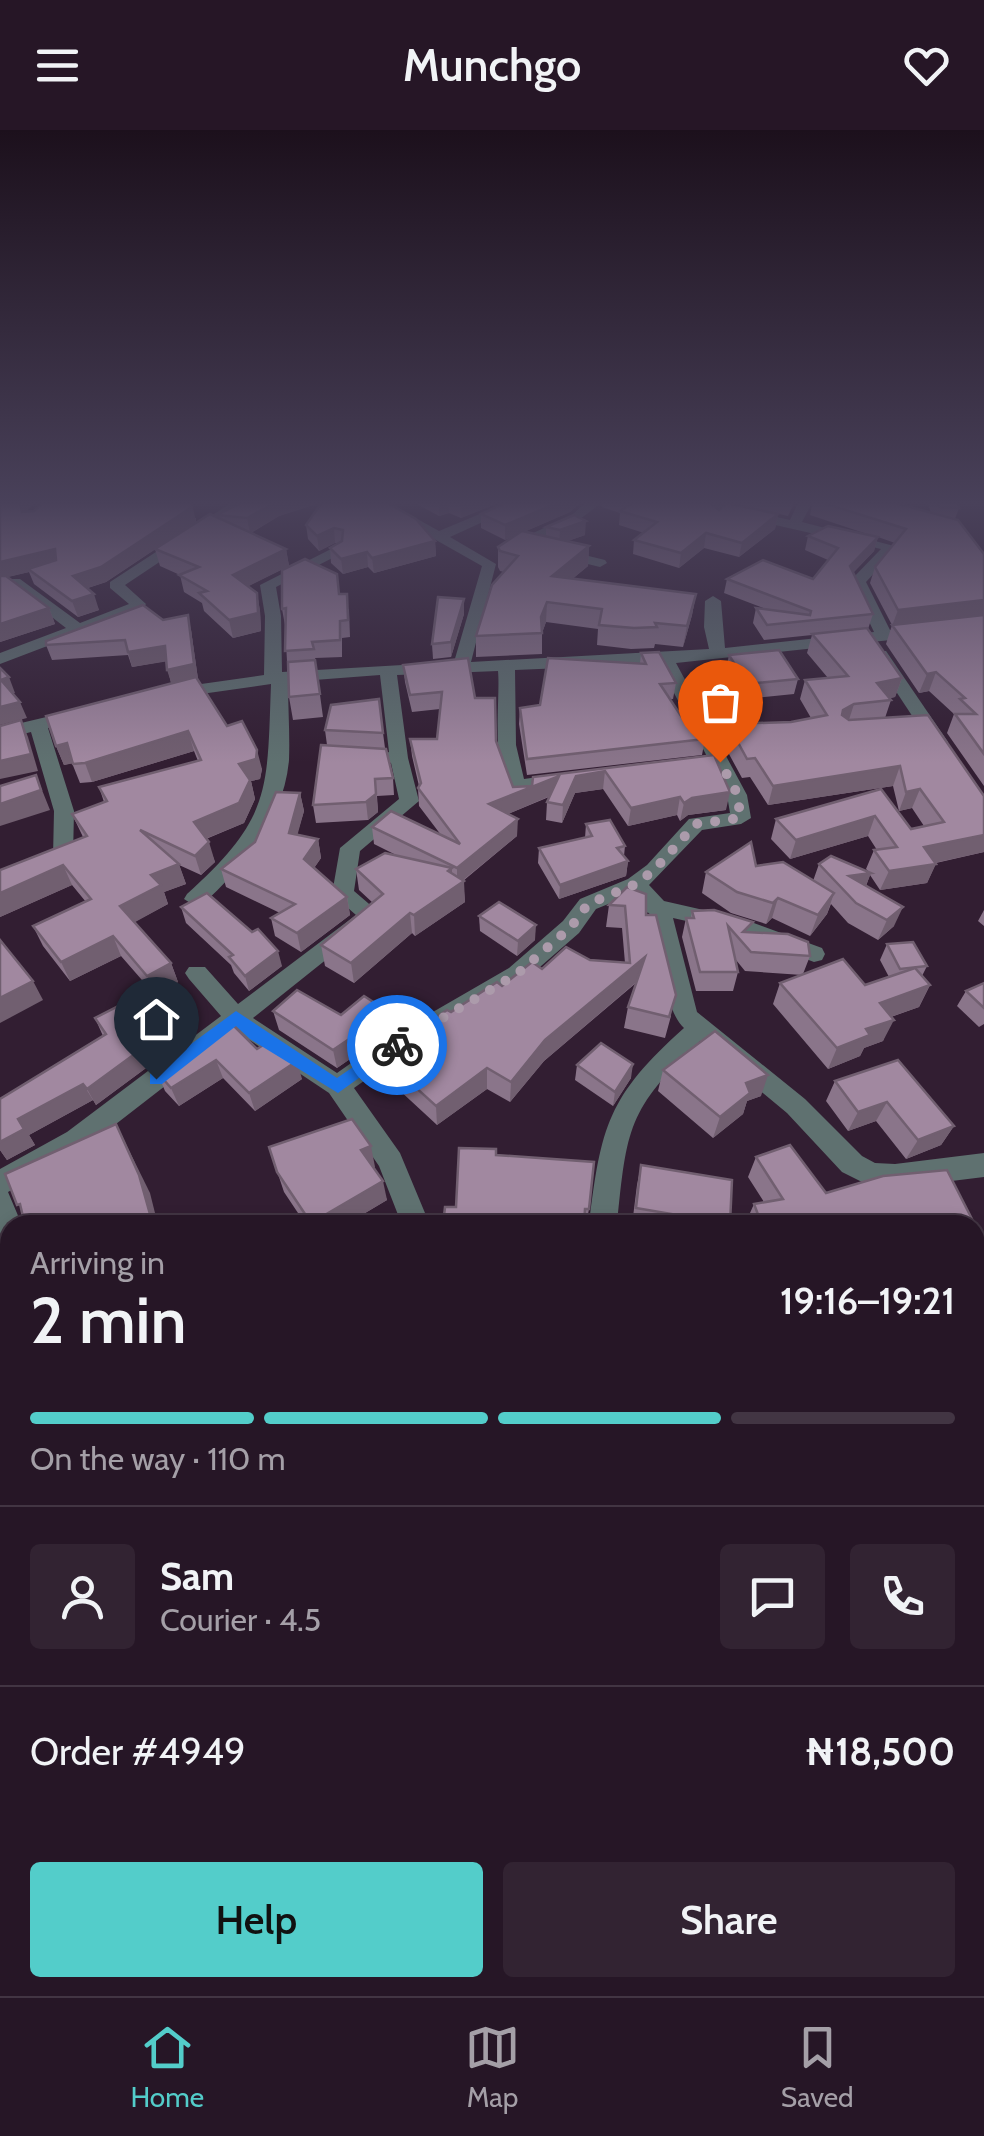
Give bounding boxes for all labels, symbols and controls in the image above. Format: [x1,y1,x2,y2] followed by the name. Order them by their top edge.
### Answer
[30,38,85,93] icon: menu
[403,38,581,92] text: Munchgo
[899,38,954,93] icon: heart
[678,660,763,763] pin
[693,675,748,730] icon: bag
[114,977,199,1080] pin
[129,992,184,1047] icon: home
[347,995,447,1095] courier
[370,1018,425,1073] icon: bike
[30,1243,165,1282] text: Arriving in
[780,1277,955,1324] text: 19:16–19:21
[30,1280,187,1359] text: 2 min
[30,1439,286,1478] text: On the way · 110 m
[30,1544,135,1649] button: person
[720,1544,825,1649] button: chat
[850,1544,955,1649] button: phone
[160,1553,234,1600] text: Sam
[160,1600,321,1639] text: Courier · 4.5
[30,1728,245,1775] text: Order #4949
[804,1728,955,1775] text: ₦18,500
[30,1862,483,1977] button: Help
[503,1862,955,1977] button: Share
[130,2020,204,2114] tab: Home
[465,2020,520,2114] tab: Map
[781,2020,854,2114] tab: Saved

